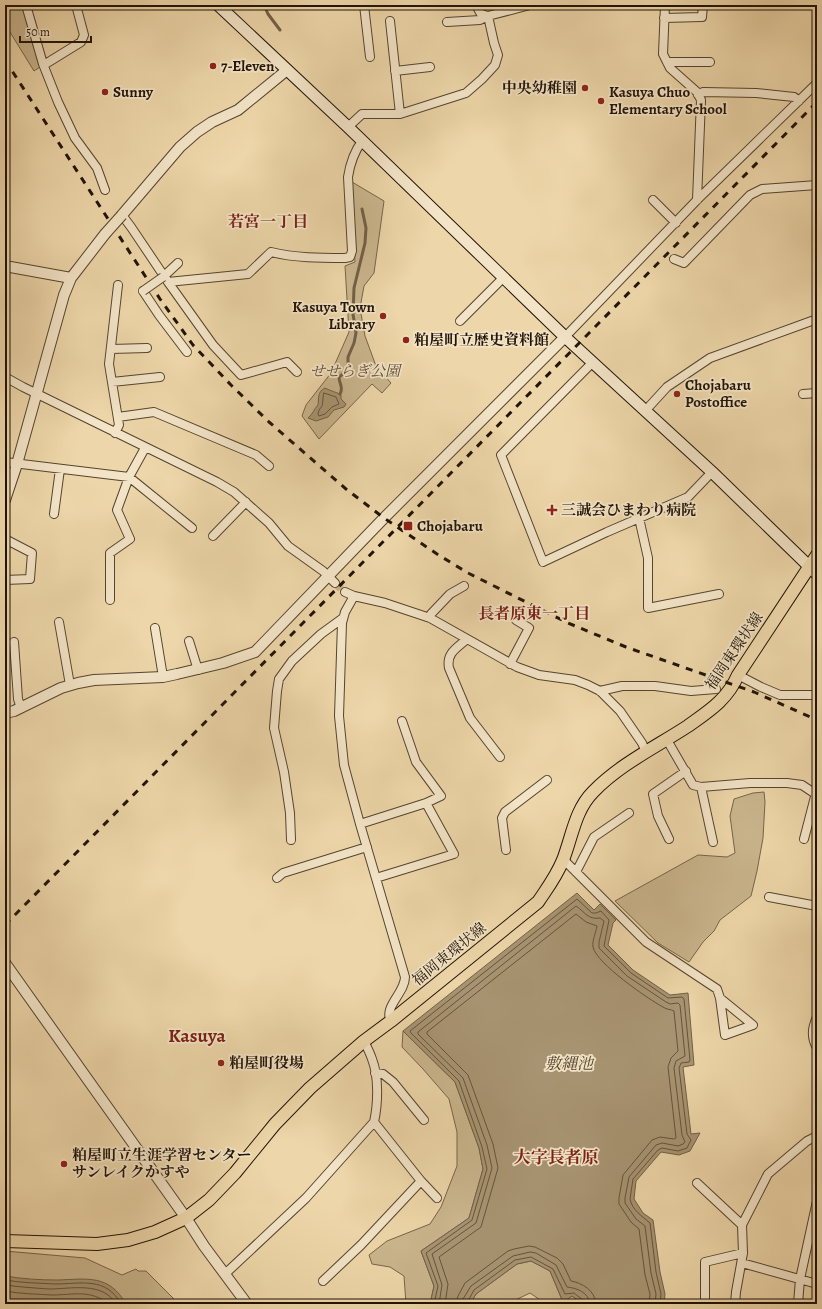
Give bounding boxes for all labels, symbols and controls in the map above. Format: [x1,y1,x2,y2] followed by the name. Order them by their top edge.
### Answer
[20,18,91,44] scale bar
[26,24,50,40] text: 50 m
[221,56,275,76] place label: 7-Eleven
[208,61,218,71] marker: 7-Eleven
[502,78,577,98] place label: 中央幼稚園
[113,82,154,102] place label: Sunny
[609,82,727,119] place label: Kasuya Chuo Elementary School
[580,83,590,93] marker: 中央幼稚園
[100,87,110,97] marker: Sunny
[596,96,606,106] marker: Kasuya Chuo Elementary School
[228,211,308,233] district label: 若宮一丁目
[292,297,376,334] place label: Kasuya Town Library
[378,311,388,321] marker: Kasuya Town Library
[414,330,549,350] place label: 粕屋町立歴史資料館
[401,335,411,345] marker: 粕屋町立歴史資料館
[310,361,403,381] park label: せせらぎ公園
[685,375,752,412] place label: Chojabaru Postoffice
[672,389,682,399] marker: Chojabaru Postoffice
[561,500,696,520] place label: 三誠会ひまわり病院
[546,504,558,516] marker: 三誠会ひまわり病院
[417,516,484,536] place label: Chojabaru
[402,520,414,532] marker: Chojabaru
[478,603,590,625] district label: 長者原東一丁目
[701,608,767,694] street label: 福岡東環状線
[408,918,490,990] street label: 福岡東環状線
[168,1023,226,1049] district label: Kasuya
[229,1053,304,1073] place label: 粕屋町役場
[545,1053,595,1075] water label: 敷縄池
[216,1058,226,1068] marker: 粕屋町役場
[72,1145,251,1182] place label: 粕屋町立生涯学習センター サンレイクかすや
[514,1146,599,1169] district label: 大字長者原
[59,1159,69,1169] marker: 粕屋町立生涯学習センター サンレイクかすや

